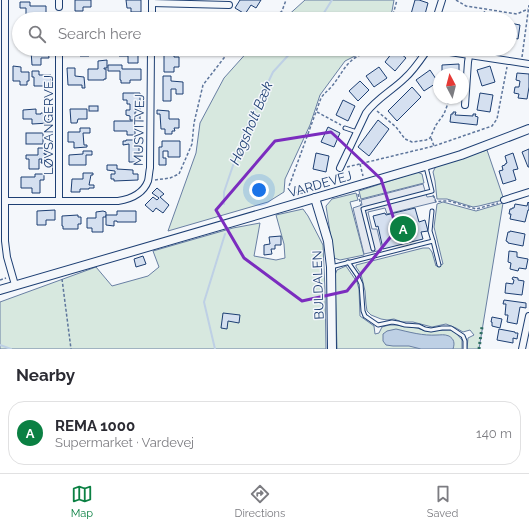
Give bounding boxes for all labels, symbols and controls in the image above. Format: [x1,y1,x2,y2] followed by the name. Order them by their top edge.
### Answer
[12,12,517,56] search box
[26,23,48,45] icon: search
[58,25,141,43] text: Search here
[433,68,469,104] north arrow
[41,75,56,175] street label: LØVSANGERVEJ
[226,78,276,167] water label: Høgsholt Bæk
[131,94,147,166] street label: MUSVITVEJ
[286,168,354,200] street label: VARDEVEJ
[249,180,269,200] your location
[390,214,416,244] pin: A
[309,250,327,320] street label: BULDALEN
[16,365,75,385] text: Nearby
[55,417,135,435] text: REMA 1000
[26,426,34,441] text: A
[476,426,512,441] text: 140 m
[55,435,194,450] text: Supermarket · Vardevej
[71,483,93,520] tab: Map
[235,483,285,520] tab: Directions
[427,483,458,520] tab: Saved

